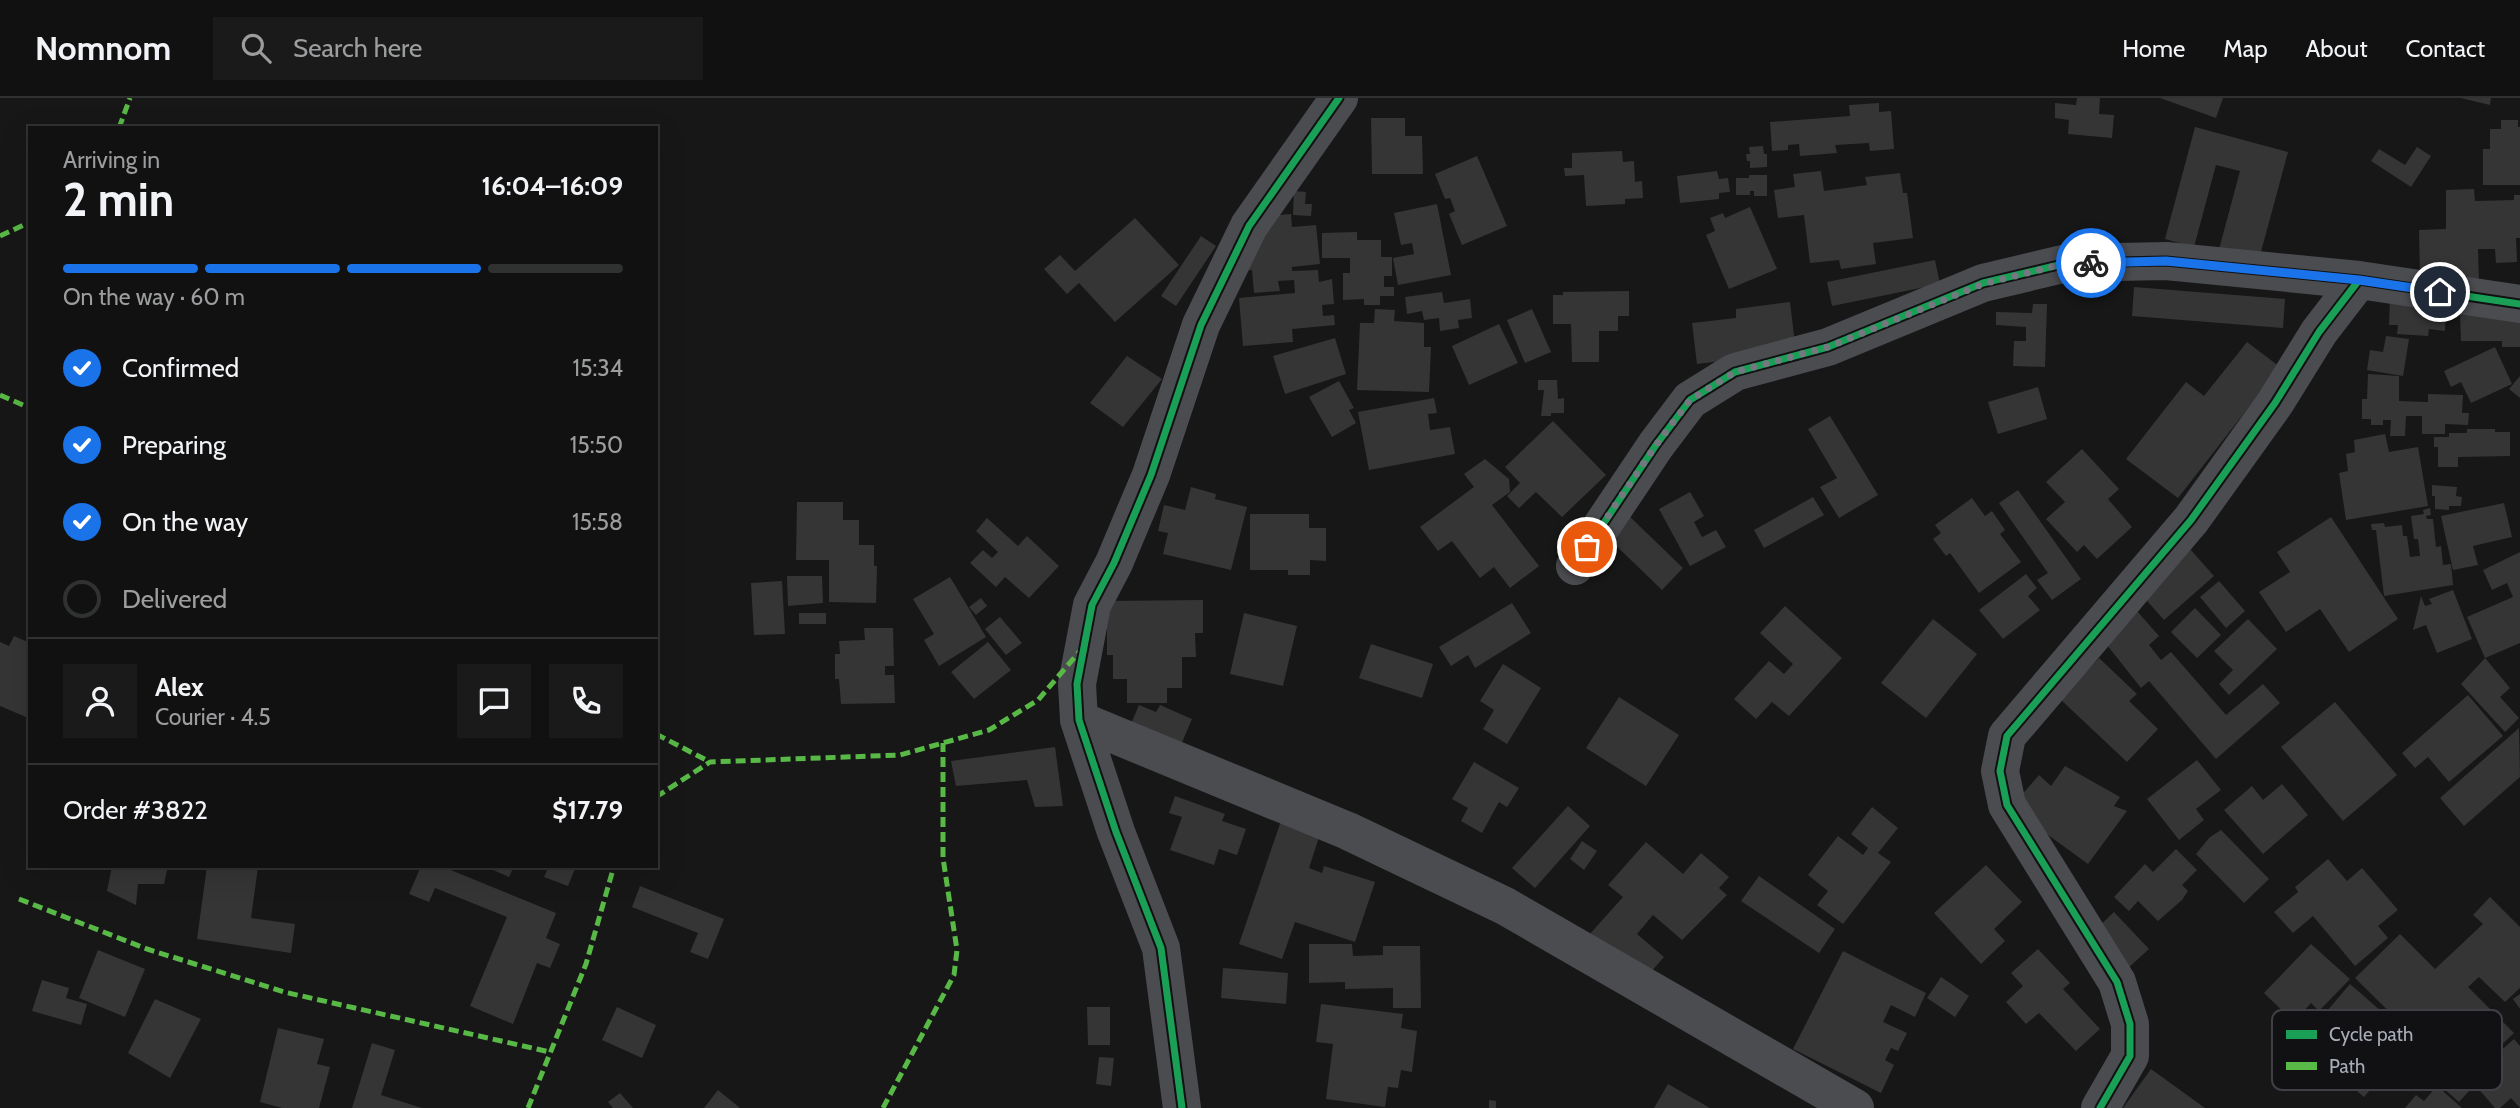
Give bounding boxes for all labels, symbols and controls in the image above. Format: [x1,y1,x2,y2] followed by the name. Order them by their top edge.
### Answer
[213,17,703,80] search box
[35,28,171,68] text: Nomnom
[237,29,275,67] icon: search
[293,32,422,64] text: Search here
[2122,34,2185,63] text: Home
[2223,34,2268,63] text: Map
[2306,34,2368,63] text: About
[2406,34,2485,63] text: Contact
[63,146,160,174] text: Arriving in
[482,170,623,202] text: 16:04–16:09
[63,172,174,228] text: 2 min
[2056,228,2126,298] courier
[2072,244,2110,282] icon: bike
[2410,262,2470,322] pin
[2421,273,2459,311] icon: home
[63,283,245,311] text: On the way · 60 m
[63,349,101,387] icon: check
[122,352,239,384] text: Confirmed
[573,354,623,382] text: 15:34
[63,426,101,464] icon: check
[122,429,226,461] text: Preparing
[570,431,623,459] text: 15:50
[63,503,101,541] icon: check
[122,506,248,538] text: On the way
[572,508,623,536] text: 15:58
[1557,517,1617,577] pin
[1568,528,1606,566] icon: bag
[122,583,227,615] text: Delivered
[63,664,137,738] button: person
[457,664,531,738] button: chat
[549,664,623,738] button: phone
[155,671,204,703] text: Alex
[155,703,271,731] text: Courier · 4.5
[63,794,208,826] text: Order #3822
[552,794,623,826] text: $17.79
[2272,1010,2502,1090] legend
[2329,1023,2413,1046] text: Cycle path
[2329,1055,2365,1078] text: Path

